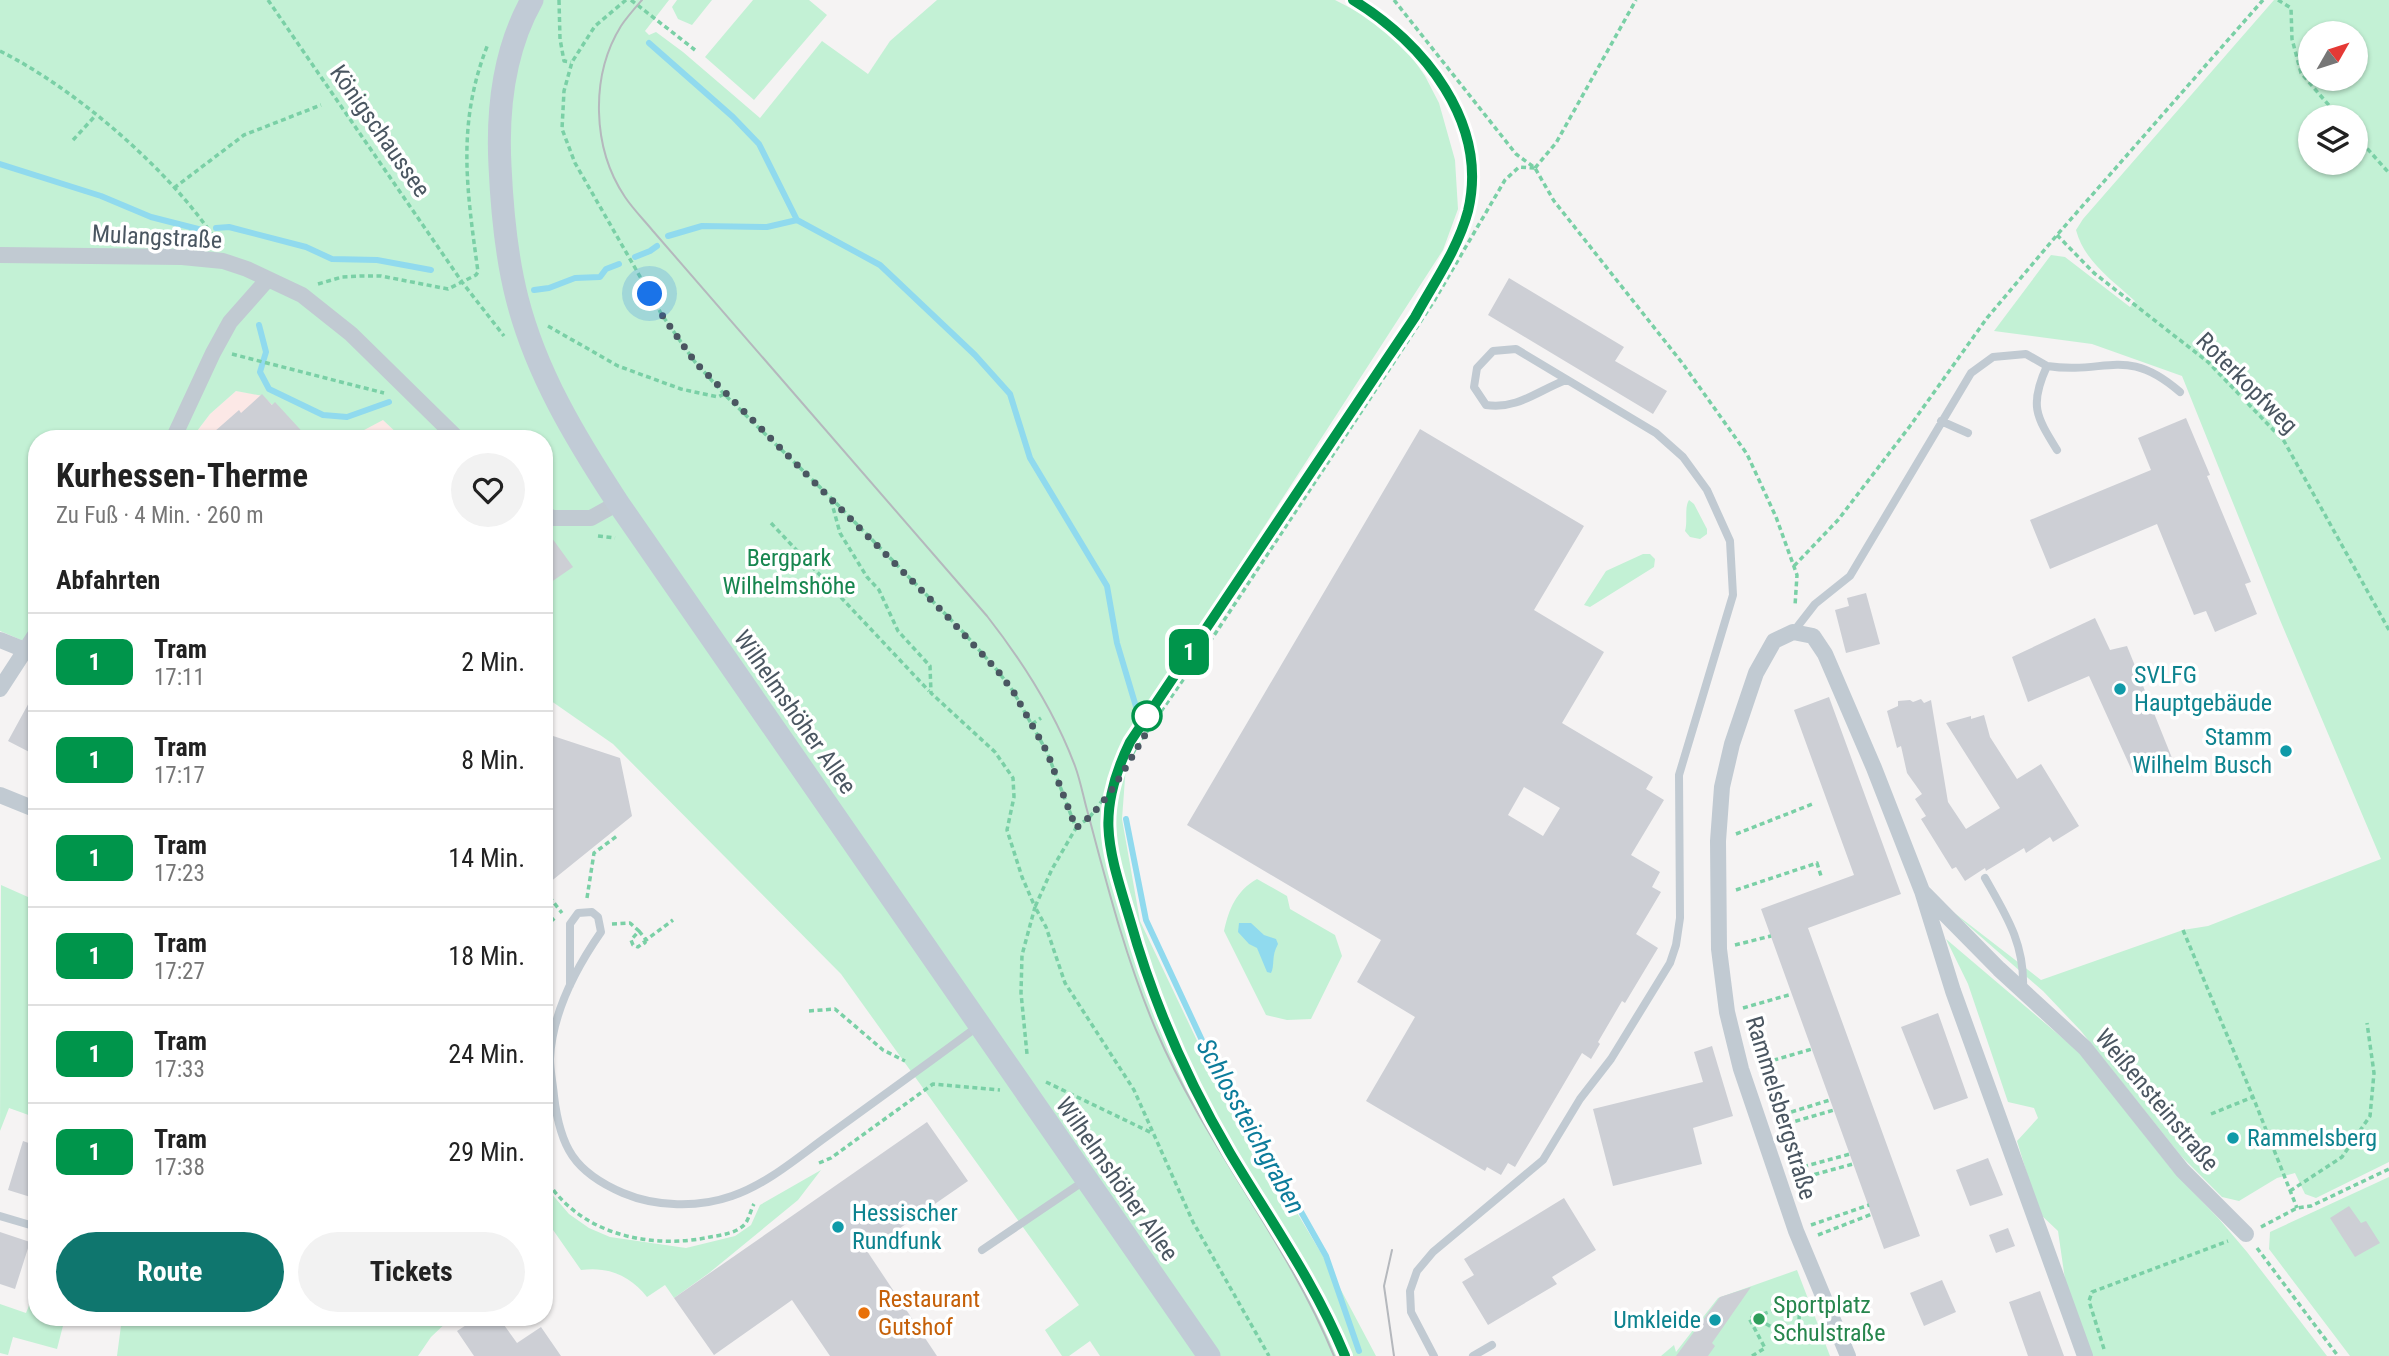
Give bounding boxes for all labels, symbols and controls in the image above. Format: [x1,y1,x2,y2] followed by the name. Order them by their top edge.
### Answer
[2298,21,2368,91] north arrow
[2298,21,2368,175] map controls
[324,60,436,202] street label: Königschaussee
[2298,105,2368,175] button: layers
[91,220,223,254] street label: Mulangstraße
[632,276,667,311] your location
[2191,327,2303,439] street label: Roterkopfweg
[451,453,525,527] button: heart
[56,456,308,495] text: Kurhessen-Therme
[56,502,264,529] text: Zu Fuß · 4 Min. · 260 m
[722,544,856,600] park label: Bergpark Wilhelmshöhe
[56,565,160,595] text: Abfahrten
[728,625,862,799] street label: Wilhelmshöher Allee
[1166,629,1212,675] line badge: 1
[154,634,207,664] text: Tram
[1183,638,1195,666] text: 1
[461,647,525,677] text: 2 Min.
[88,648,101,676] text: 1
[2134,661,2272,717] place label: SVLFG Hauptgebäude
[154,664,205,691] text: 17:11
[2112,681,2128,697] marker: SVLFG Hauptgebäude
[1132,701,1162,731] unlabelled marker
[2132,723,2272,779] place label: Stamm Wilhelm Busch
[154,732,207,762] text: Tram
[2278,743,2294,759] marker: Stamm Wilhelm Busch
[461,745,525,775] text: 8 Min.
[88,746,101,774] text: 1
[154,762,205,789] text: 17:17
[154,830,207,860] text: Tram
[448,843,525,873] text: 14 Min.
[88,844,101,872] text: 1
[154,860,205,887] text: 17:23
[154,928,207,958] text: Tram
[448,941,525,971] text: 18 Min.
[88,942,101,970] text: 1
[154,958,205,985] text: 17:27
[1740,1013,1822,1203] street label: Rammelsbergstraße
[2089,1023,2225,1177] street label: Weißensteinstraße
[154,1026,207,1056] text: Tram
[1191,1033,1311,1219] water label: Schlossteichgraben
[448,1039,525,1069] text: 24 Min.
[88,1040,101,1068] text: 1
[154,1056,205,1083] text: 17:33
[1050,1092,1184,1266] street label: Wilhelmshöher Allee
[154,1124,207,1154] text: Tram
[2247,1124,2377,1152] place label: Rammelsberg
[2225,1130,2241,1146] marker: Rammelsberg
[448,1137,525,1167] text: 29 Min.
[88,1138,101,1166] text: 1
[154,1154,205,1181] text: 17:38
[852,1199,958,1255] place label: Hessischer Rundfunk
[830,1219,846,1235] marker: Hessischer Rundfunk
[56,1232,284,1312] button: Route
[298,1232,525,1312] button: Tickets
[878,1285,980,1341] place label: Restaurant Gutshof
[1773,1291,1885,1347] place label: Sportplatz Schulstraße
[856,1305,872,1321] marker: Restaurant Gutshof
[1613,1306,1701,1334] place label: Umkleide
[1751,1311,1767,1327] marker: Sportplatz Schulstraße
[1707,1312,1723,1328] marker: Umkleide

